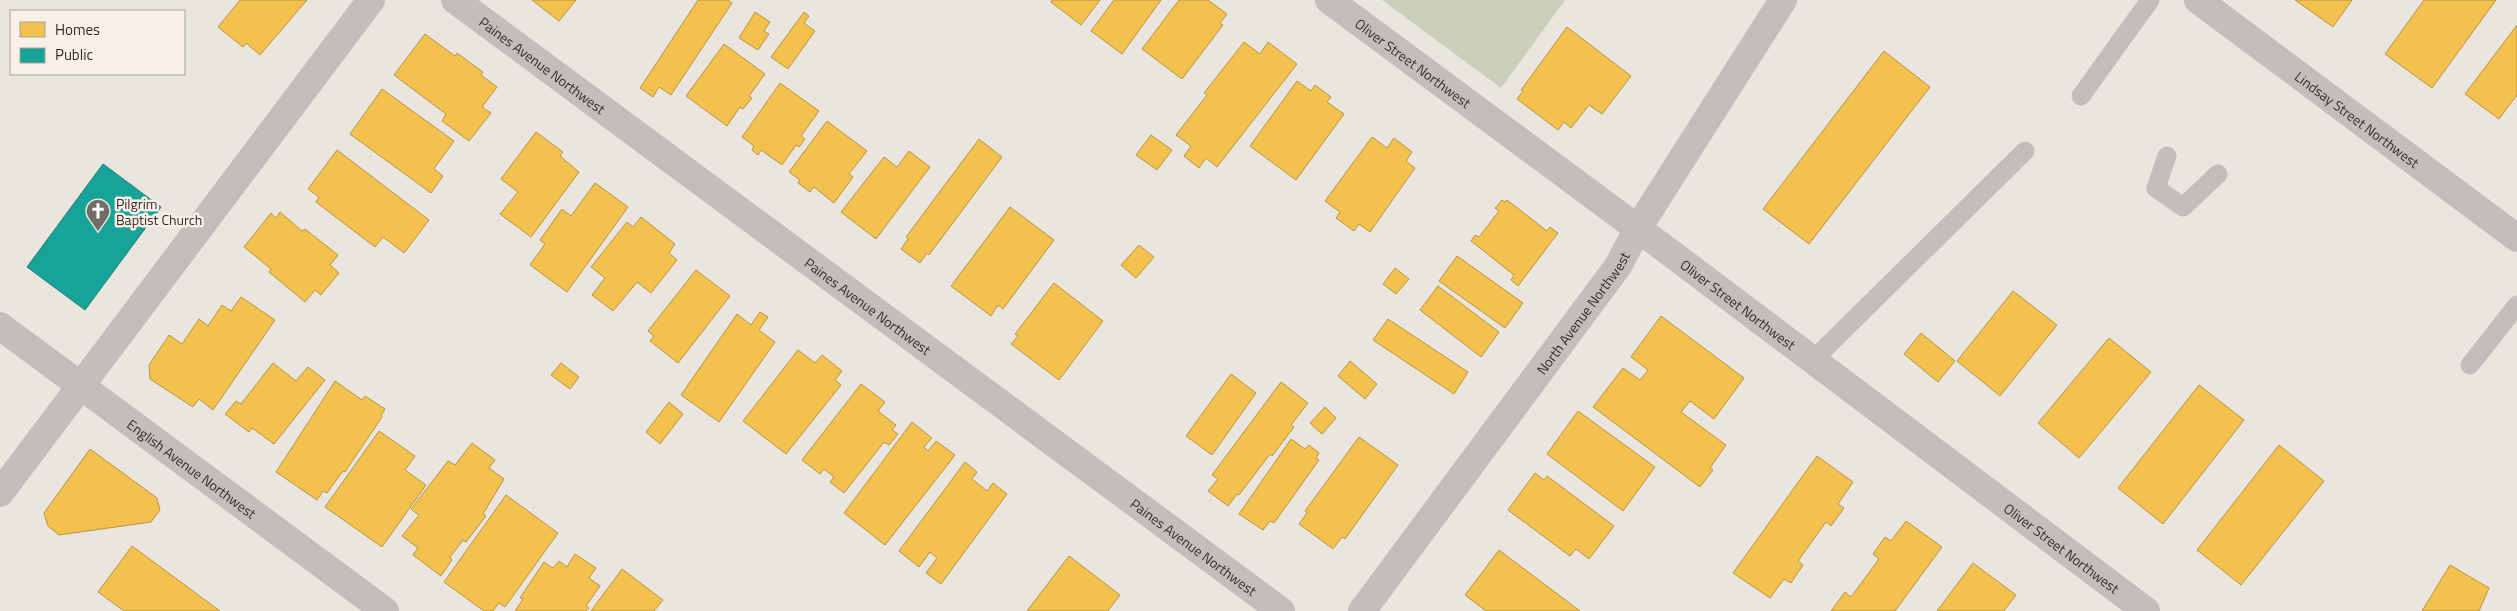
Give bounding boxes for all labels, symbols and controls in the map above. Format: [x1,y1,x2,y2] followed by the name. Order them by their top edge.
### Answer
[10,10,185,75] legend
[475,11,610,119] street label: Paines Avenue Northwest
[1351,13,1476,113] street label: Oliver Street Northwest
[55,18,100,41] text: Homes
[55,43,93,66] text: Public
[2291,66,2424,172] street label: Lindsay Street Northwest
[116,193,202,230] place label: Pilgrim Baptist Church
[85,198,111,232] church icon: Pilgrim Baptist Church
[1531,248,1634,378] street label: North Avenue Northwest
[801,252,936,360] street label: Paines Avenue Northwest
[1676,254,1801,354] street label: Oliver Street Northwest
[123,413,261,523] street label: English Avenue Northwest
[1126,493,1261,600] street label: Paines Avenue Northwest
[2000,497,2124,598] street label: Oliver Street Northwest

